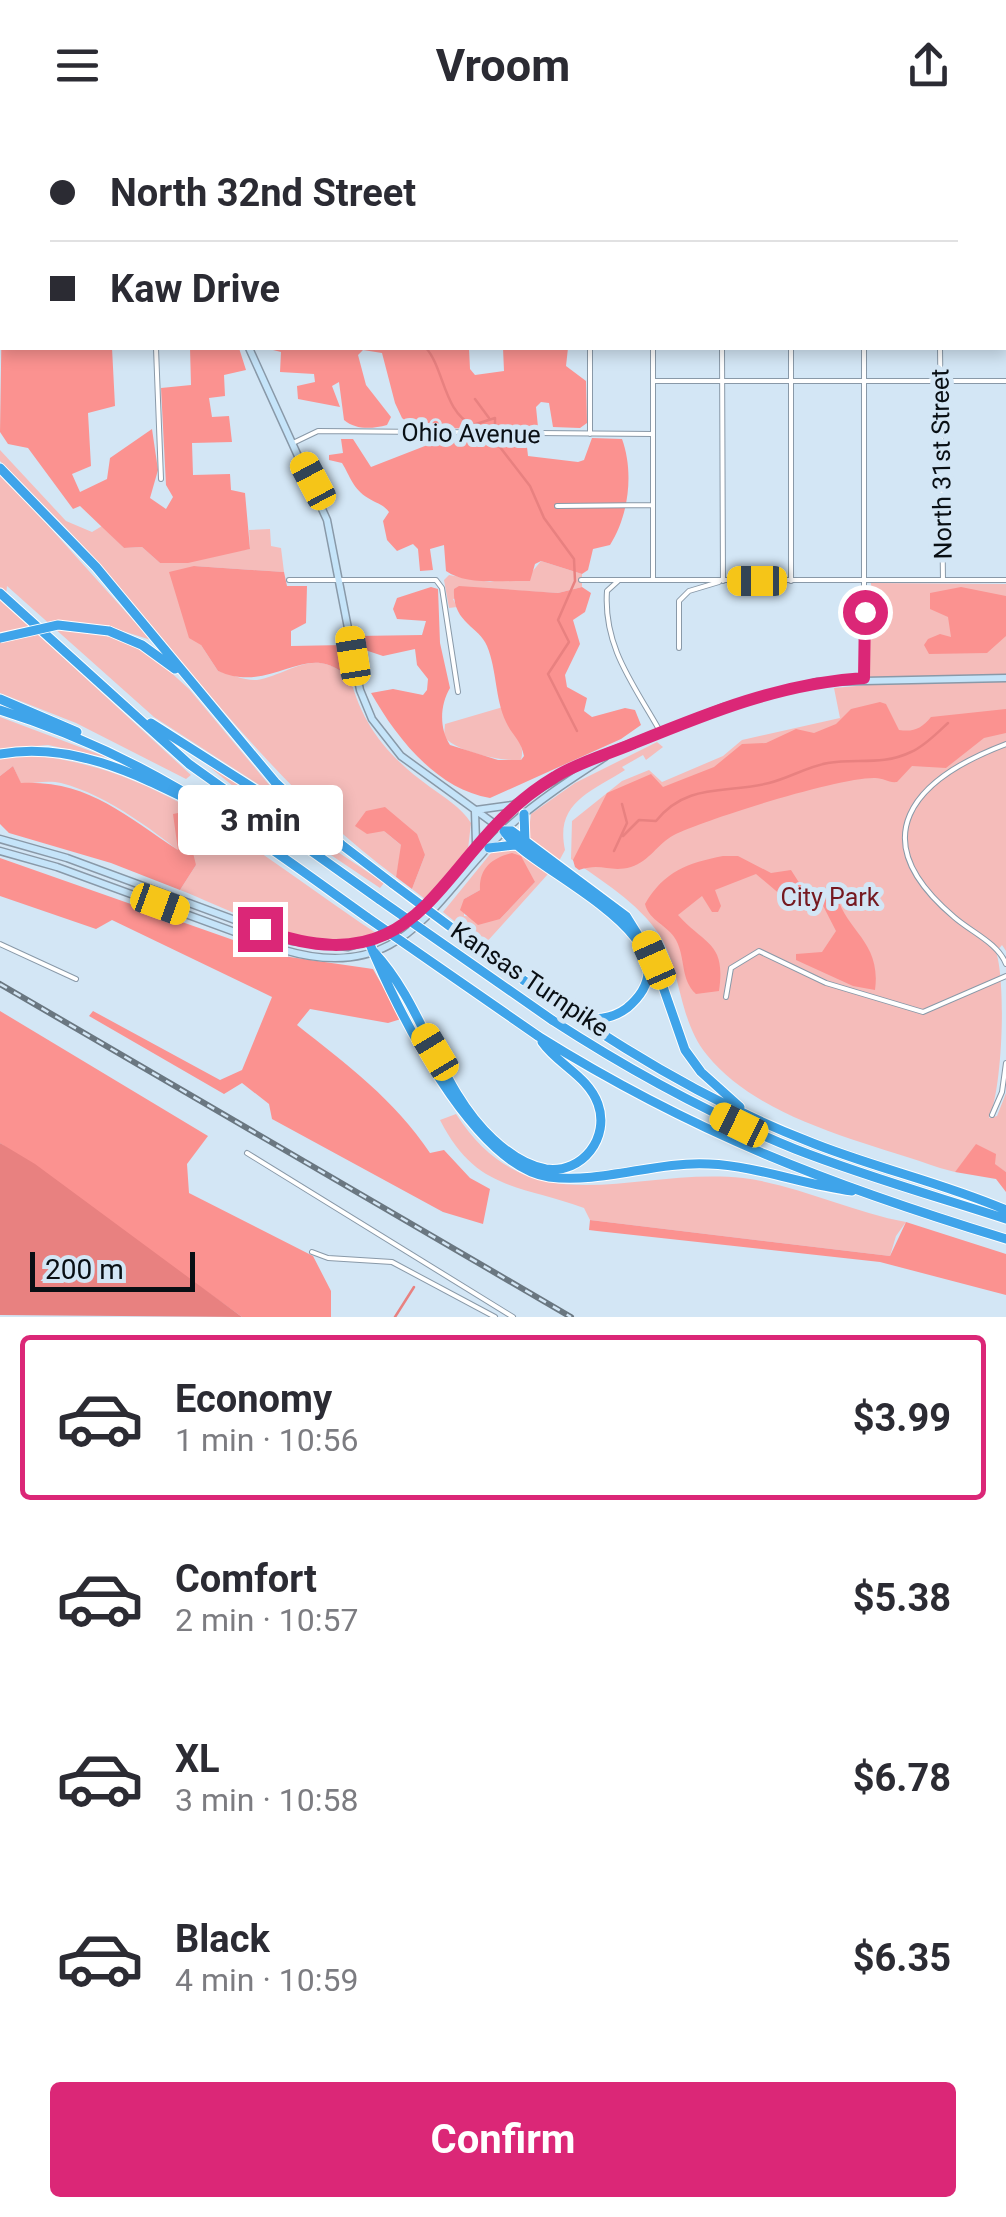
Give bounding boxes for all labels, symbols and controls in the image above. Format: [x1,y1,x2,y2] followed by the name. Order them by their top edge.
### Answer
[50,38,105,93] icon: menu
[901,38,956,93] icon: share
[436,39,570,92] text: Vroom
[110,171,416,215] text: North 32nd Street
[110,267,280,311] text: Kaw Drive
[925,368,958,560] street label: North 31st Street
[401,418,541,449] street label: Ohio Avenue
[286,447,340,515] car
[727,566,787,596] car
[843,590,888,635] route start
[333,624,373,688] car
[178,784,342,854] callout: 3 min
[220,801,301,839] text: 3 min
[127,880,193,928] car
[781,883,880,912] park label: City Park
[238,907,283,952] route end
[445,916,614,1043] street label: Kansas Turnpike
[628,926,680,994] car
[407,1019,463,1085] car
[705,1098,773,1152] car
[30,1247,195,1292] scale bar
[45,1253,124,1286] text: 200 m
[55,1373,145,1463] icon: car
[175,1377,332,1421] text: Economy
[853,1396,951,1440] text: $3.99
[175,1421,358,1459] text: 1 min · 10:56
[55,1553,145,1643] icon: car
[175,1557,317,1601] text: Comfort
[853,1576,951,1620] text: $5.38
[175,1601,358,1639] text: 2 min · 10:57
[55,1733,145,1823] icon: car
[175,1737,220,1781] text: XL
[853,1756,951,1800] text: $6.78
[175,1781,358,1819] text: 3 min · 10:58
[55,1913,145,2003] icon: car
[175,1917,270,1961] text: Black
[853,1936,951,1980] text: $6.35
[175,1961,358,1999] text: 4 min · 10:59
[50,2082,956,2197] button: Confirm

